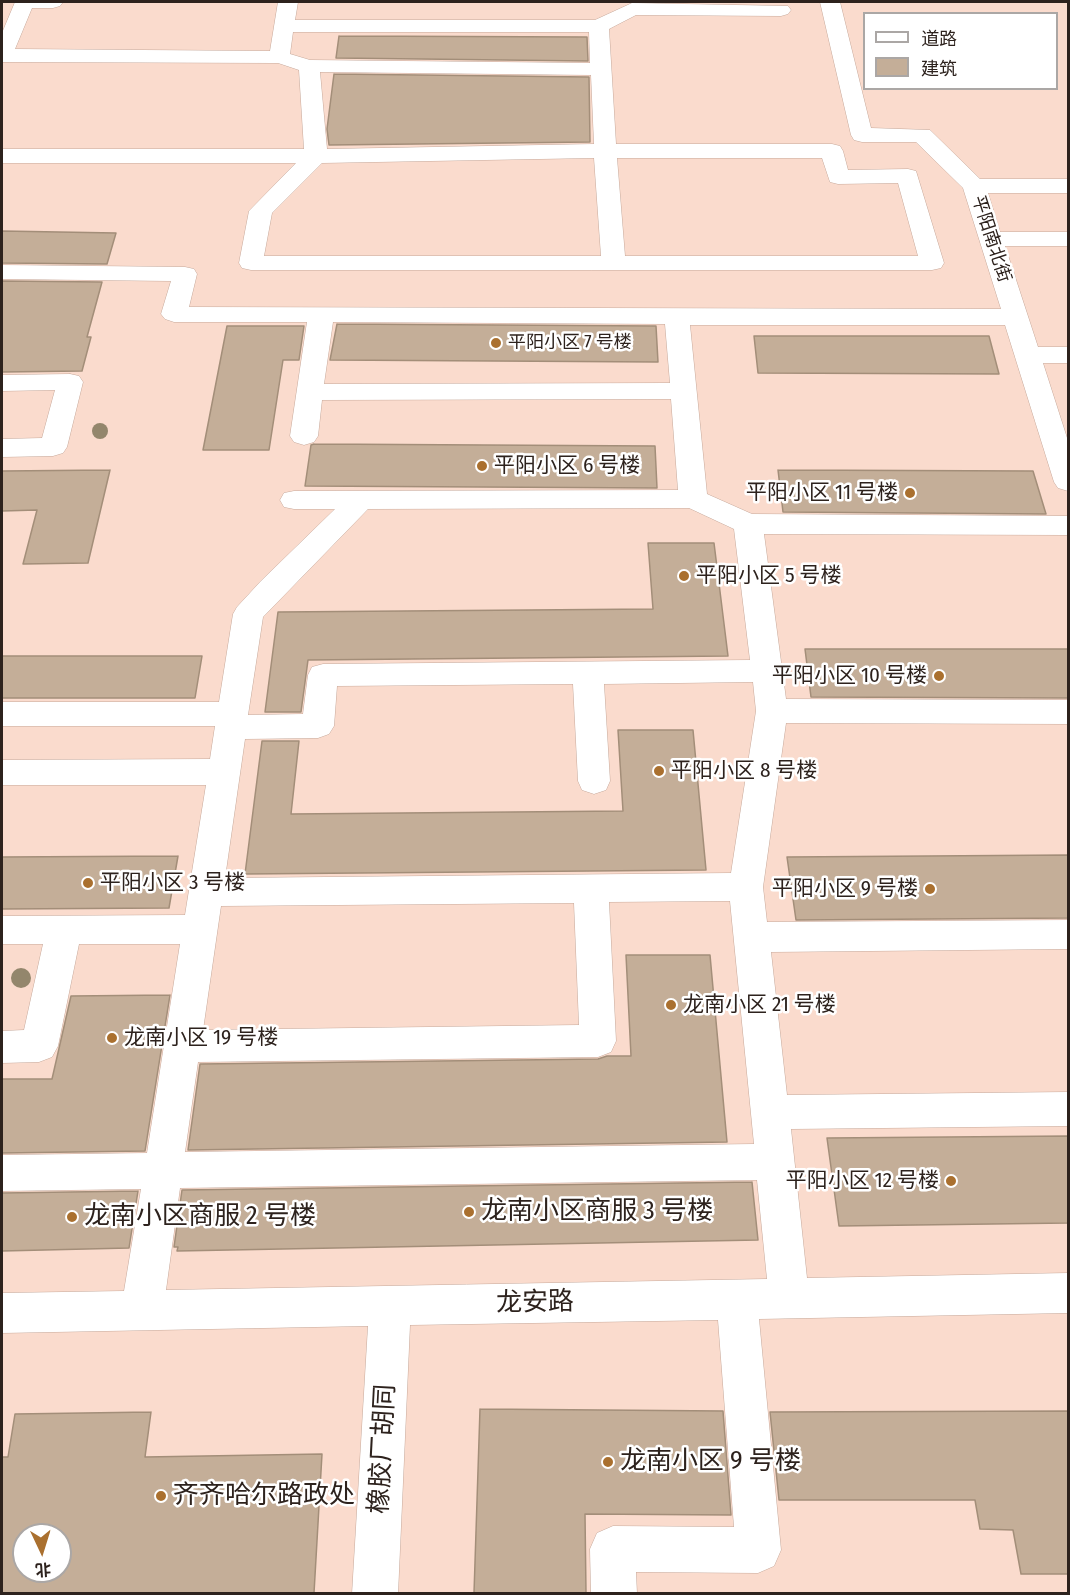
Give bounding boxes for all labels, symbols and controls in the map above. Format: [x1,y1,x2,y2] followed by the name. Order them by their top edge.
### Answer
[863,12,1058,90] legend
[921,28,957,50] text: 道路
[921,58,957,80] text: 建筑
[967,193,1015,285] street label: 平阳南北街
[508,332,632,354] place label: 平阳小区 7 号楼
[489,336,503,350] marker: 平阳小区 7 号楼
[494,453,640,479] place label: 平阳小区 6 号楼
[475,459,489,473] marker: 平阳小区 6 号楼
[746,480,898,506] place label: 平阳小区 11 号楼
[903,486,917,500] marker: 平阳小区 11 号楼
[696,563,842,589] place label: 平阳小区 5 号楼
[677,569,691,583] marker: 平阳小区 5 号楼
[772,663,927,689] place label: 平阳小区 10 号楼
[932,669,946,683] marker: 平阳小区 10 号楼
[671,758,817,784] place label: 平阳小区 8 号楼
[652,764,666,778] marker: 平阳小区 8 号楼
[100,870,245,896] place label: 平阳小区 3 号楼
[81,876,95,890] marker: 平阳小区 3 号楼
[772,876,918,902] place label: 平阳小区 9 号楼
[923,882,937,896] marker: 平阳小区 9 号楼
[683,992,836,1018] place label: 龙南小区 21 号楼
[664,998,678,1012] marker: 龙南小区 21 号楼
[124,1025,278,1051] place label: 龙南小区 19 号楼
[105,1031,119,1045] marker: 龙南小区 19 号楼
[786,1168,939,1194] place label: 平阳小区 12 号楼
[944,1174,958,1188] marker: 平阳小区 12 号楼
[481,1196,713,1228] place label: 龙南小区商服 3 号楼
[84,1201,316,1233] place label: 龙南小区商服 2 号楼
[462,1205,476,1219] marker: 龙南小区商服 3 号楼
[65,1210,79,1224] marker: 龙南小区商服 2 号楼
[496,1287,574,1319] street label: 龙安路
[364,1383,402,1515] street label: 橡胶厂胡同
[620,1446,801,1478] place label: 龙南小区 9 号楼
[601,1455,615,1469] marker: 龙南小区 9 号楼
[173,1480,355,1512] place label: 齐齐哈尔路政处
[154,1489,168,1503] marker: 齐齐哈尔路政处
[12,1523,72,1583] north arrow
[35,1559,52,1579] text: 北

